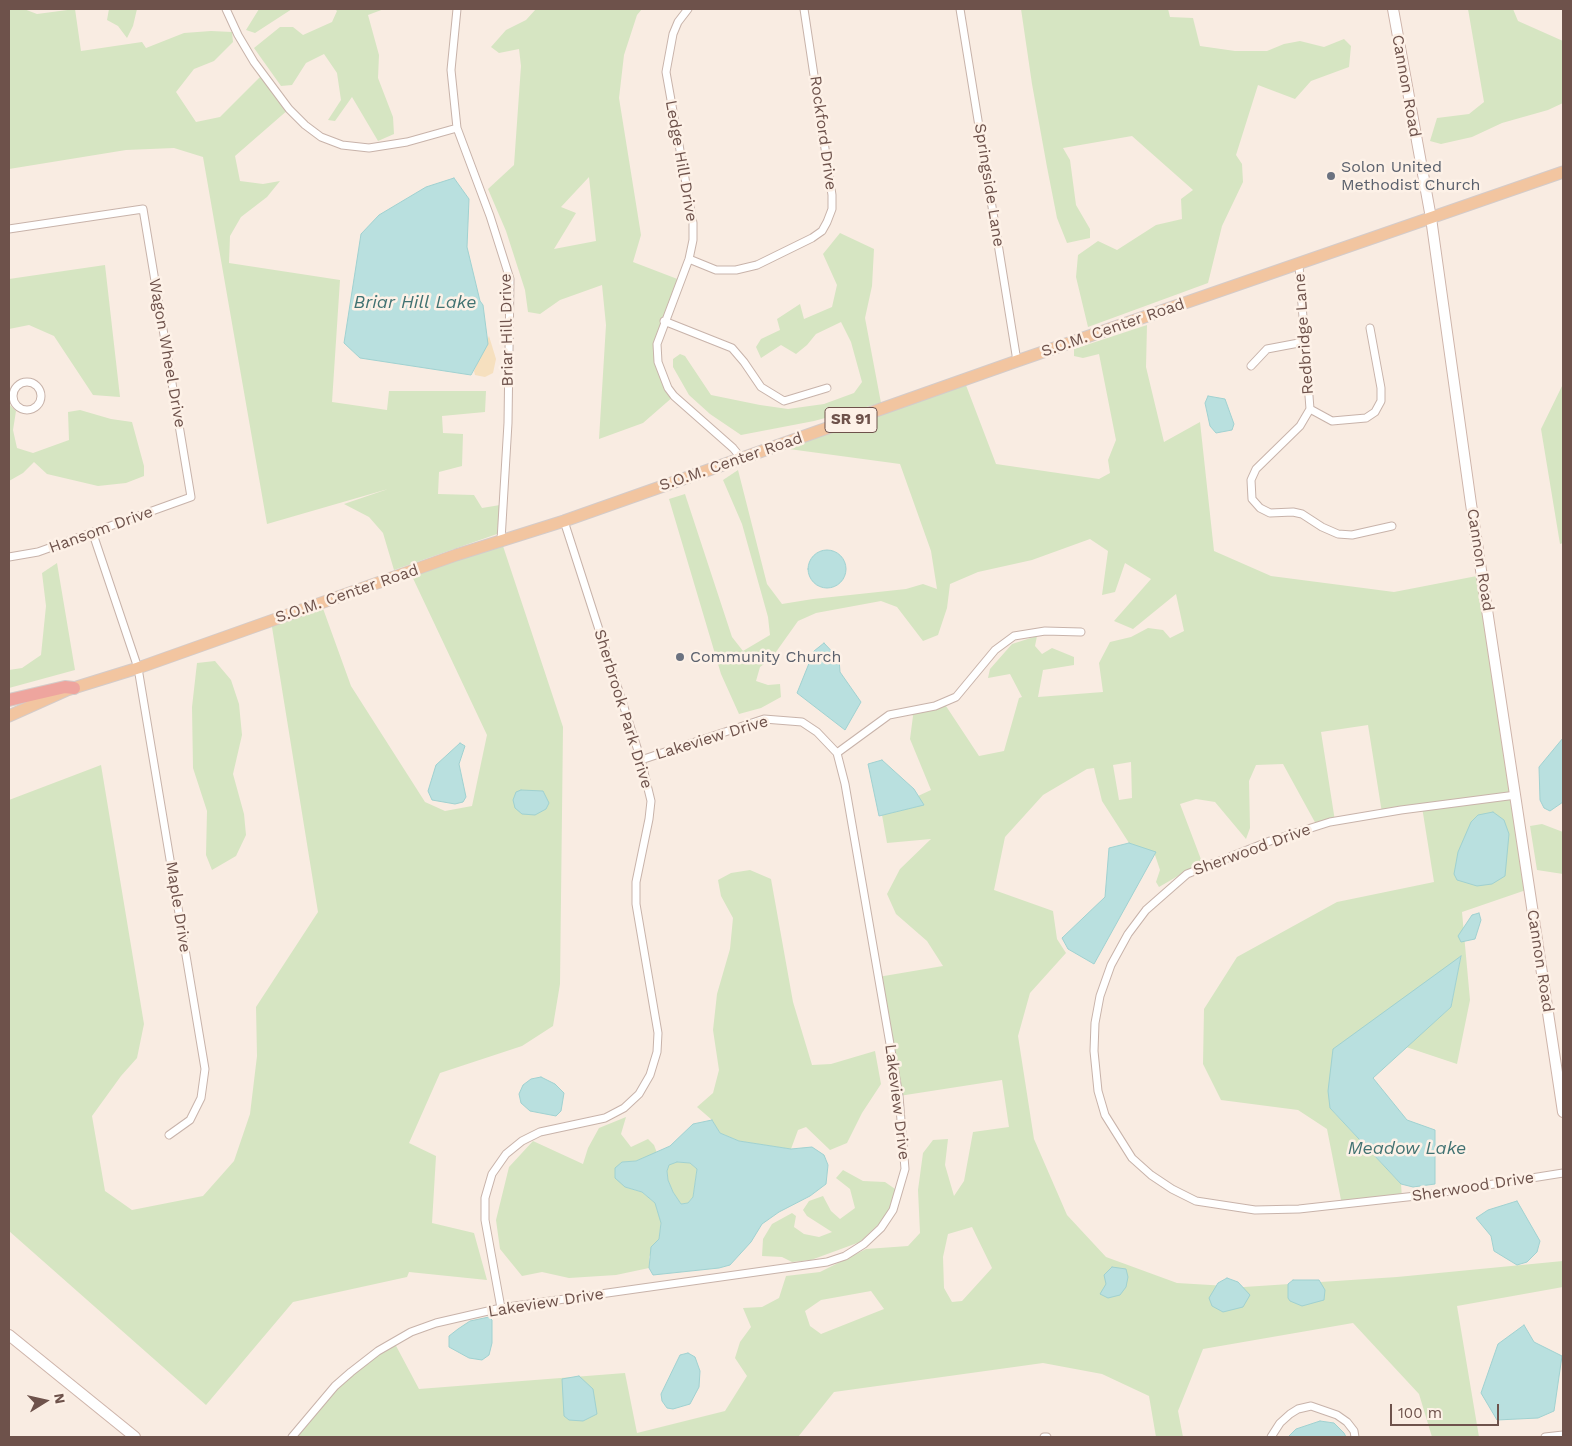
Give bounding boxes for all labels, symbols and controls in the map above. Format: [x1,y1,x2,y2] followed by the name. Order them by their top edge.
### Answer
[1388,33,1424,139] street label: Cannon Road
[805,75,841,191] street label: Rockford Drive
[661,99,701,223] street label: Ledge Hill Drive
[970,122,1008,248] street label: Springside Lane
[1341,157,1481,195] place label: Solon United Methodist Church
[1325,170,1337,182] marker: Solon United Methodist Church
[496,273,518,387] street label: Briar Hill Drive
[1290,273,1318,395] street label: Redbridge Lane
[144,277,190,429] street label: Wagon Wheel Drive
[354,292,476,314] water label: Briar Hill Lake
[1039,294,1187,362] street label: S.O.M. Center Road
[825,408,877,432] road number: SR 91
[657,428,805,496] street label: S.O.M. Center Road
[46,502,156,558] street label: Hansom Drive
[1462,507,1498,613] street label: Cannon Road
[273,560,421,628] street label: S.O.M. Center Road
[590,627,656,791] street label: Sherbrook Park Drive
[690,647,841,667] place label: Community Church
[674,651,686,663] marker: Community Church
[653,712,771,764] street label: Lakeview Drive
[1191,820,1313,880] street label: Sherwood Drive
[161,860,195,954] street label: Maple Drive
[1522,908,1558,1014] street label: Cannon Road
[880,1043,914,1161] street label: Lakeview Drive
[1348,1138,1466,1160] water label: Meadow Lake
[1410,1168,1536,1206] street label: Sherwood Drive
[487,1284,605,1322] street label: Lakeview Drive
[20,1376,70,1426] north arrow
[51,1392,69,1405] text: N
[1392,1394,1501,1426] scale bar
[1398,1404,1442,1422] text: 100 m

